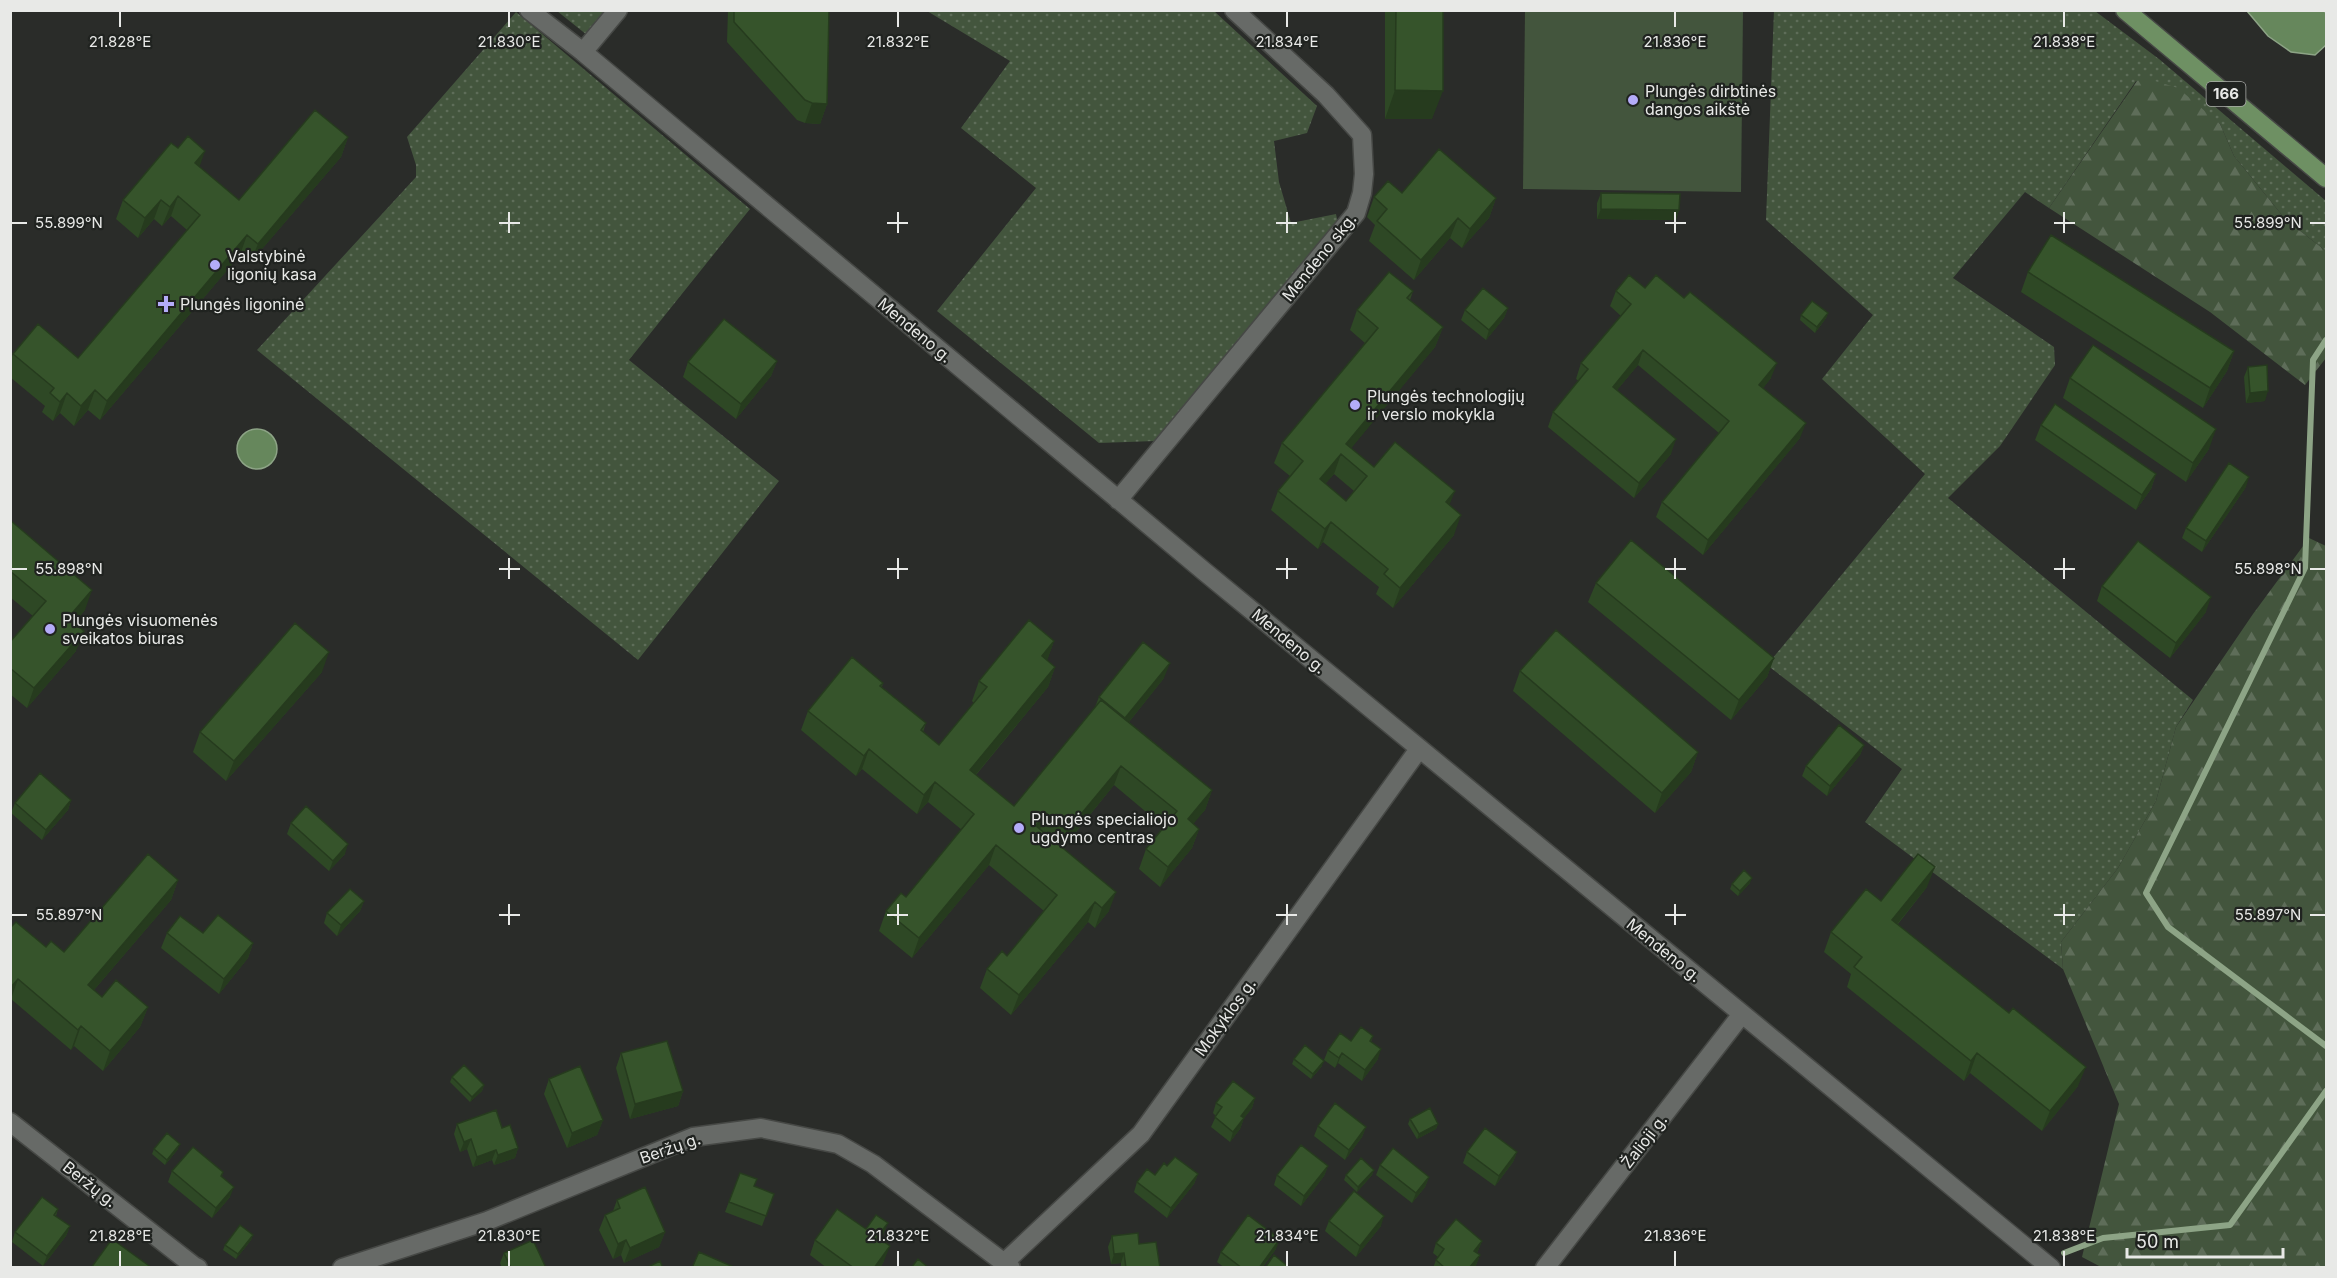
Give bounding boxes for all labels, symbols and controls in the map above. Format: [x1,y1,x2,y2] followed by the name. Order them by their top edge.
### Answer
[89,32,151,51] text: 21.828°E
[477,32,541,51] text: 21.830°E
[867,32,929,51] text: 21.832°E
[1255,32,1319,51] text: 21.834°E
[1644,32,1706,51] text: 21.836°E
[2033,32,2095,51] text: 21.838°E
[1645,81,1776,119] place label: Plungės dirbtinės dangos aikštė
[2206,82,2246,106] road number: 166
[1626,93,1640,107] marker: Plungės dirbtinės dangos aikštė
[1277,209,1361,305] street label: Mendeno skg.
[35,213,103,232] text: 55.899°N
[2234,213,2302,232] text: 55.899°N
[227,246,317,284] place label: Valstybinė ligonių kasa
[208,258,222,272] marker: Valstybinė ligonių kasa
[874,293,956,367] street label: Mendeno g.
[180,294,304,314] place label: Plungės ligoninė
[157,295,175,313] marker: Plungės ligoninė
[1367,386,1525,424] place label: Plungės technologijų ir verslo mokykla
[1348,398,1362,412] marker: Plungės technologijų ir verslo mokykla
[35,559,103,578] text: 55.898°N
[2234,559,2302,578] text: 55.898°N
[1248,604,1330,678] street label: Mendeno g.
[62,610,218,648] place label: Plungės visuomenės sveikatos biuras
[43,622,57,636] marker: Plungės visuomenės sveikatos biuras
[1031,809,1176,847] place label: Plungės specialiojo ugdymo centras
[1012,821,1026,835] marker: Plungės specialiojo ugdymo centras
[36,905,102,924] text: 55.897°N
[2235,905,2301,924] text: 55.897°N
[1623,914,1705,986] street label: Mendeno g.
[1190,974,1260,1060] street label: Mokyklos g.
[1617,1110,1671,1172] street label: Žalioji g.
[637,1128,703,1168] street label: Beržų g.
[59,1157,121,1211] street label: Beržų g.
[2127,1221,2283,1259] scale bar
[89,1226,151,1245] text: 21.828°E
[477,1226,541,1245] text: 21.830°E
[867,1226,929,1245] text: 21.832°E
[1255,1226,1319,1245] text: 21.834°E
[1644,1226,1706,1245] text: 21.836°E
[2033,1226,2095,1245] text: 21.838°E
[2136,1231,2179,1252] text: 50 m

